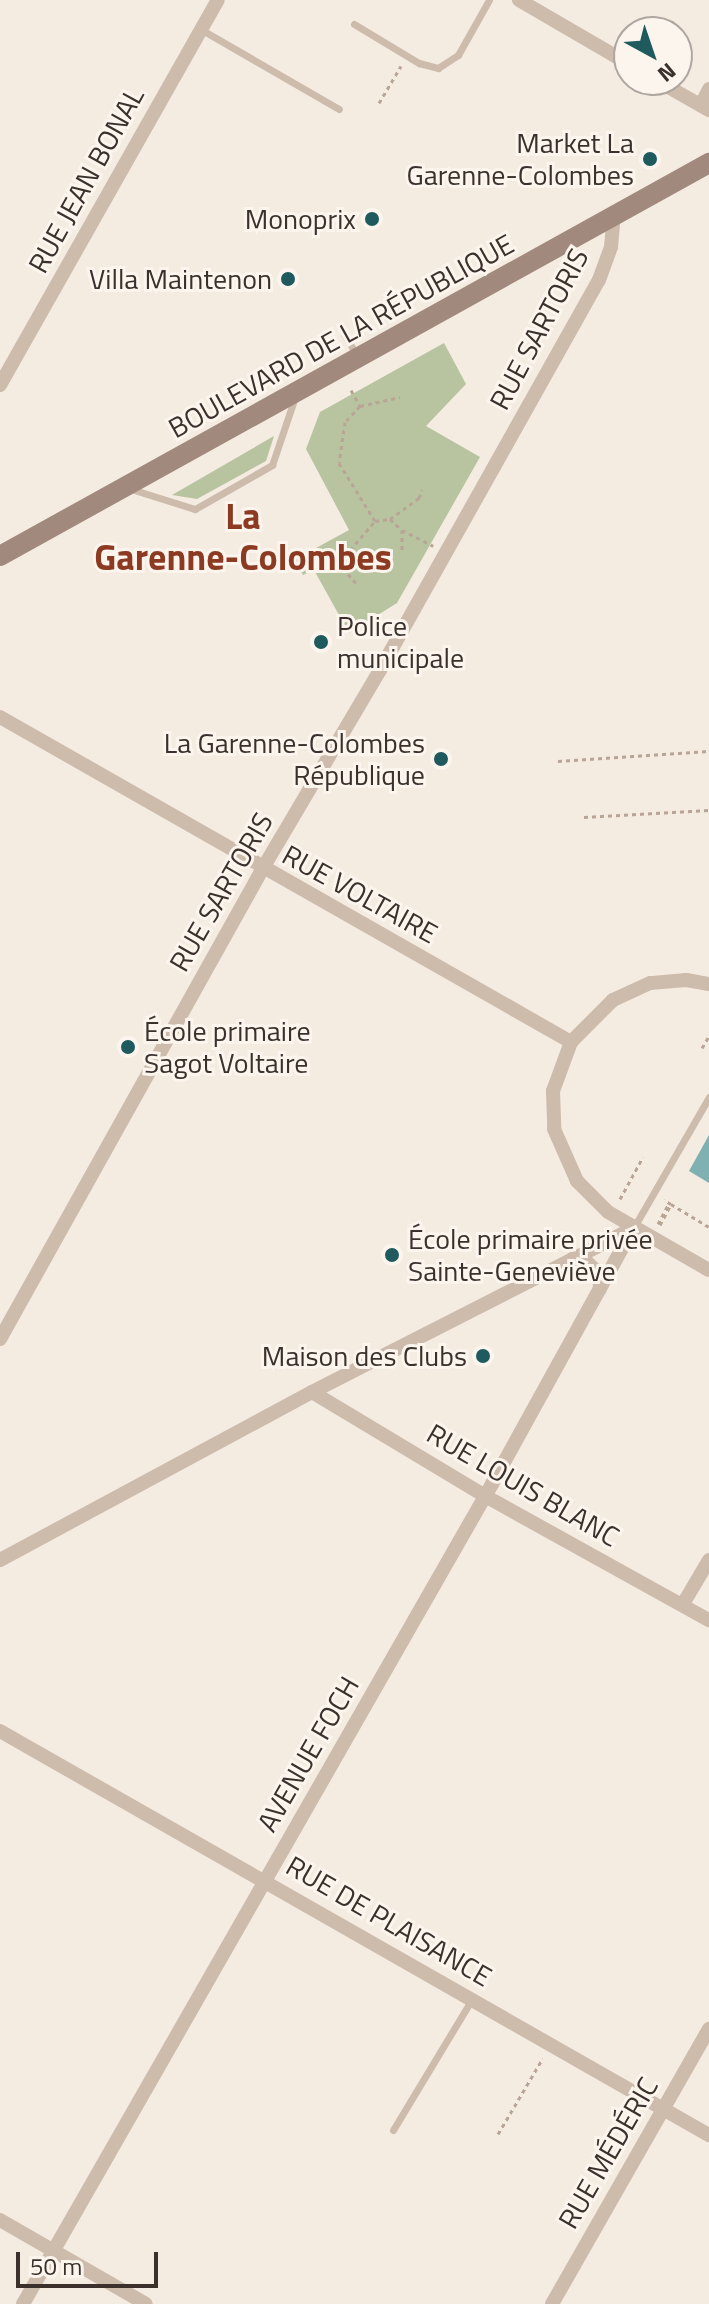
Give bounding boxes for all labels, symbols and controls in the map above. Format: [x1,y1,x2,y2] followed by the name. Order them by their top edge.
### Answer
[613,16,693,96] north arrow
[650,55,684,91] text: N
[21,81,151,279] street label: RUE JEAN BONAL
[406,126,634,192] place label: Market La Garenne-Colombes
[641,150,659,168] marker: Market La Garenne-Colombes
[245,202,356,236] place label: Monoprix
[363,210,381,228] marker: Monoprix
[163,227,519,445] street label: BOULEVARD DE LA RÉPUBLIQUE
[483,243,595,415] street label: RUE SARTORIS
[89,262,272,296] place label: Villa Maintenon
[279,270,297,288] marker: Villa Maintenon
[94,493,392,578] district label: La Garenne-Colombes
[337,609,464,675] place label: Police municipale
[312,633,330,651] marker: Police municipale
[164,726,425,792] place label: La Garenne-Colombes République
[432,750,450,768] marker: La Garenne-Colombes République
[162,807,280,977] street label: RUE SARTORIS
[277,838,443,950] street label: RUE VOLTAIRE
[144,1014,311,1080] place label: École primaire Sagot Voltaire
[119,1038,137,1056] marker: École primaire Sagot Voltaire
[408,1222,653,1288] place label: École primaire privée Sainte-Geneviève
[383,1246,401,1264] marker: École primaire privée Sainte-Geneviève
[262,1339,467,1373] place label: Maison des Clubs
[474,1347,492,1365] marker: Maison des Clubs
[421,1416,625,1554] street label: RUE LOUIS BLANC
[250,1671,366,1837] street label: AVENUE FOCH
[280,1849,498,1993] street label: RUE DE PLAISANCE
[551,2071,665,2235] street label: RUE MÉDÉRIC
[20,2236,162,2286] scale bar
[30,2248,82,2284] text: 50 m

